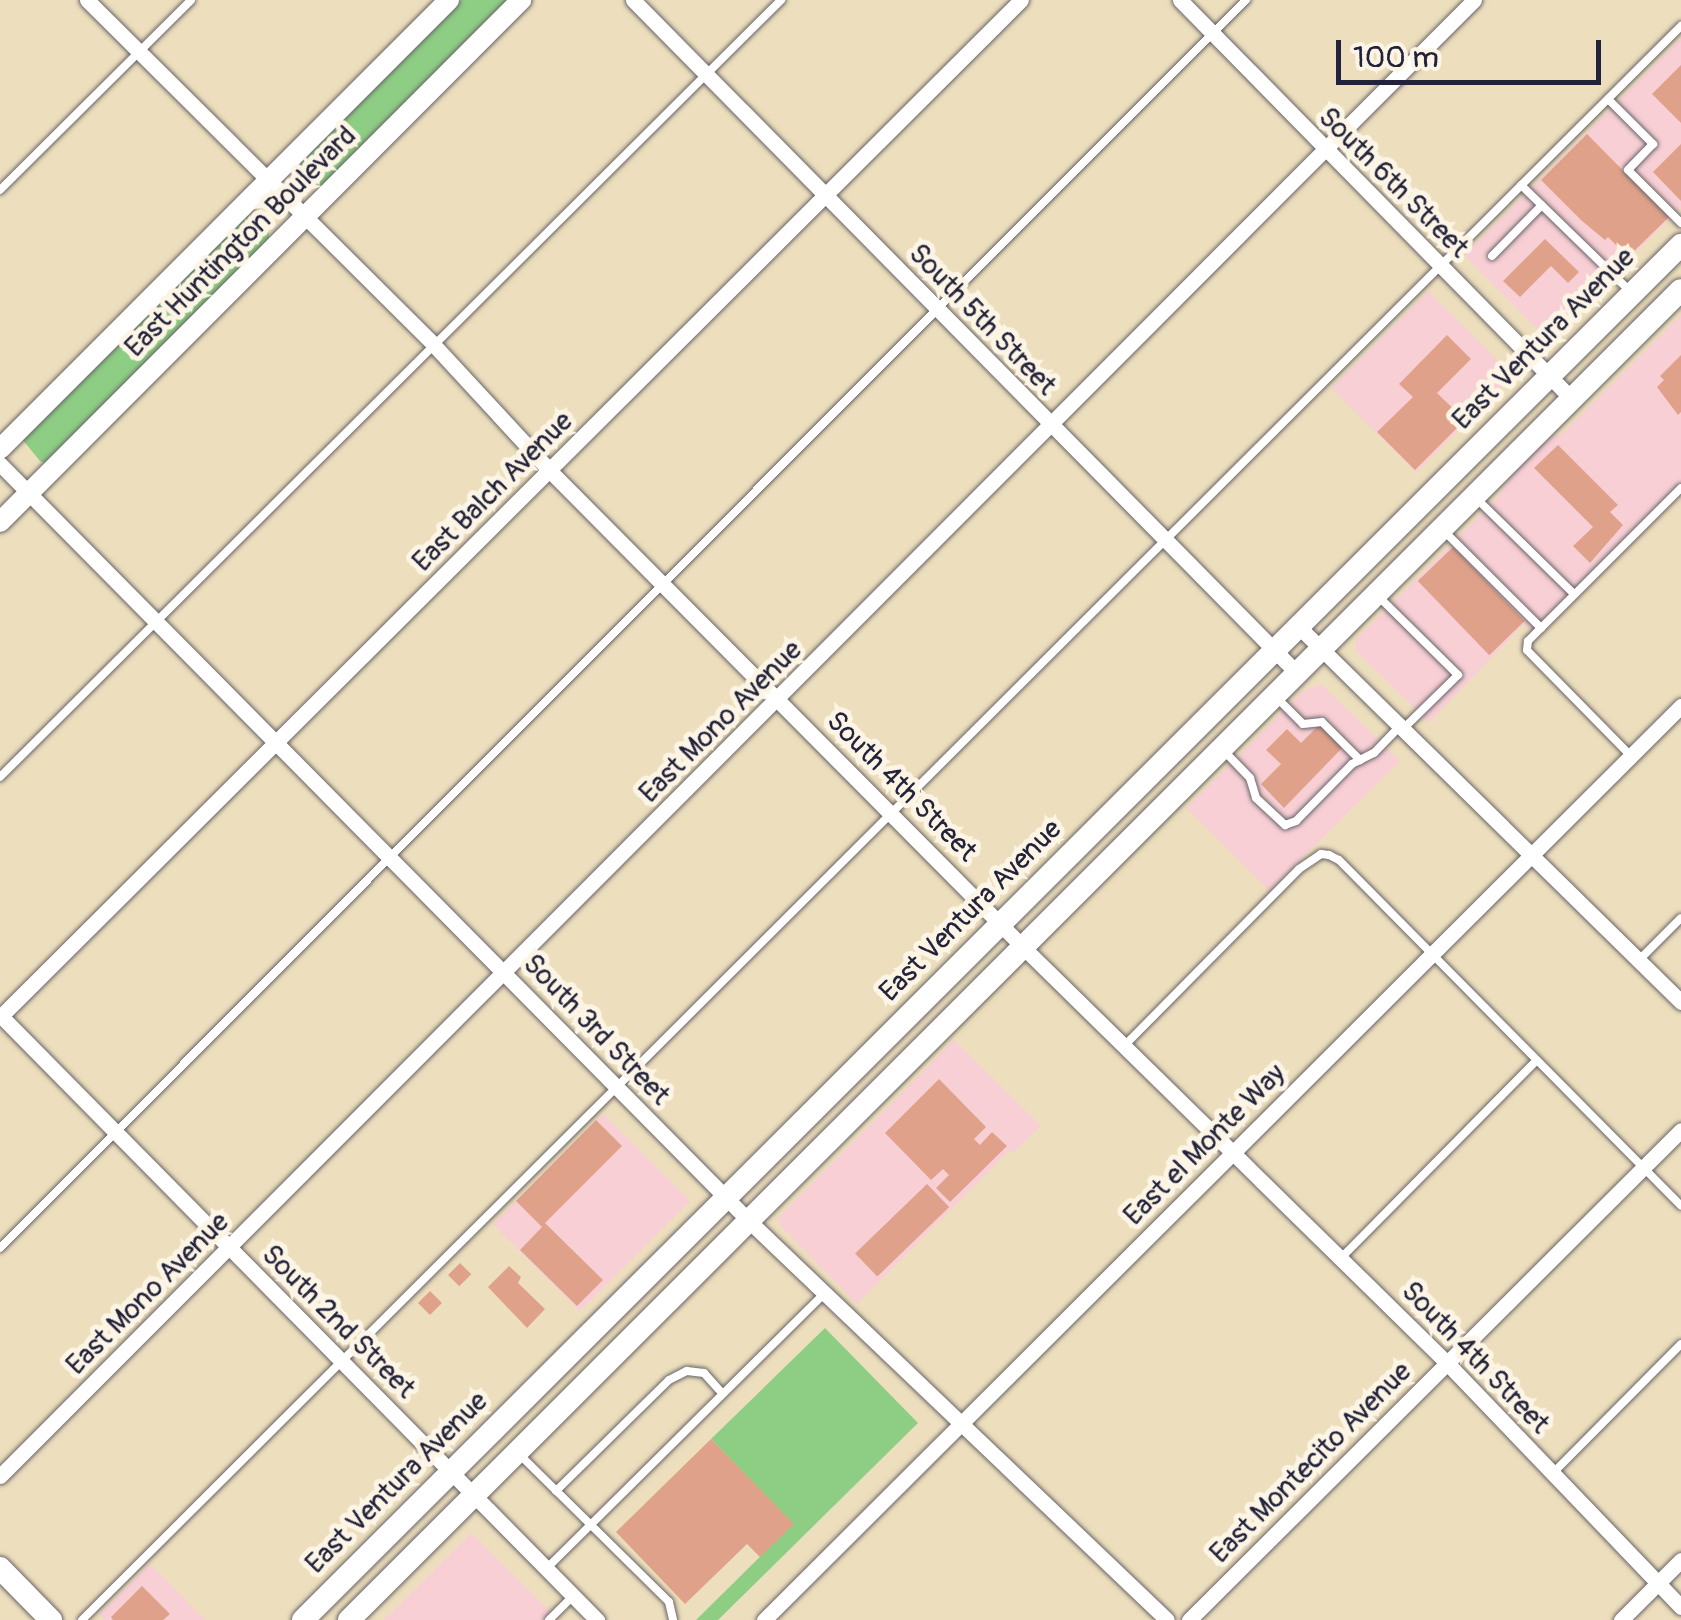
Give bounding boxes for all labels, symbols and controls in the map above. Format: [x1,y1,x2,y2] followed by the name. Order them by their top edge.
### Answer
[1341,20,1606,82] scale bar
[1353,39,1439,76] text: 100 m
[1311,101,1475,265] street label: South 6th Street
[118,119,364,365] street label: East Huntington Boulevard
[901,237,1063,403] street label: South 5th Street
[1446,241,1642,437] street label: East Ventura Avenue
[406,405,580,579] street label: East Balch Avenue
[633,634,809,810] street label: East Mono Avenue
[819,705,983,869] street label: South 4th Street
[873,813,1069,1009] street label: East Ventura Avenue
[516,948,676,1112] street label: South 3rd Street
[1117,1057,1293,1233] street label: East el Monte Way
[60,1206,236,1382] street label: East Mono Avenue
[254,1238,422,1406] street label: South 2nd Street
[1394,1275,1556,1441] street label: South 4th Street
[1203,1355,1419,1571] street label: East Montecito Avenue
[299,1385,495,1581] street label: East Ventura Avenue

